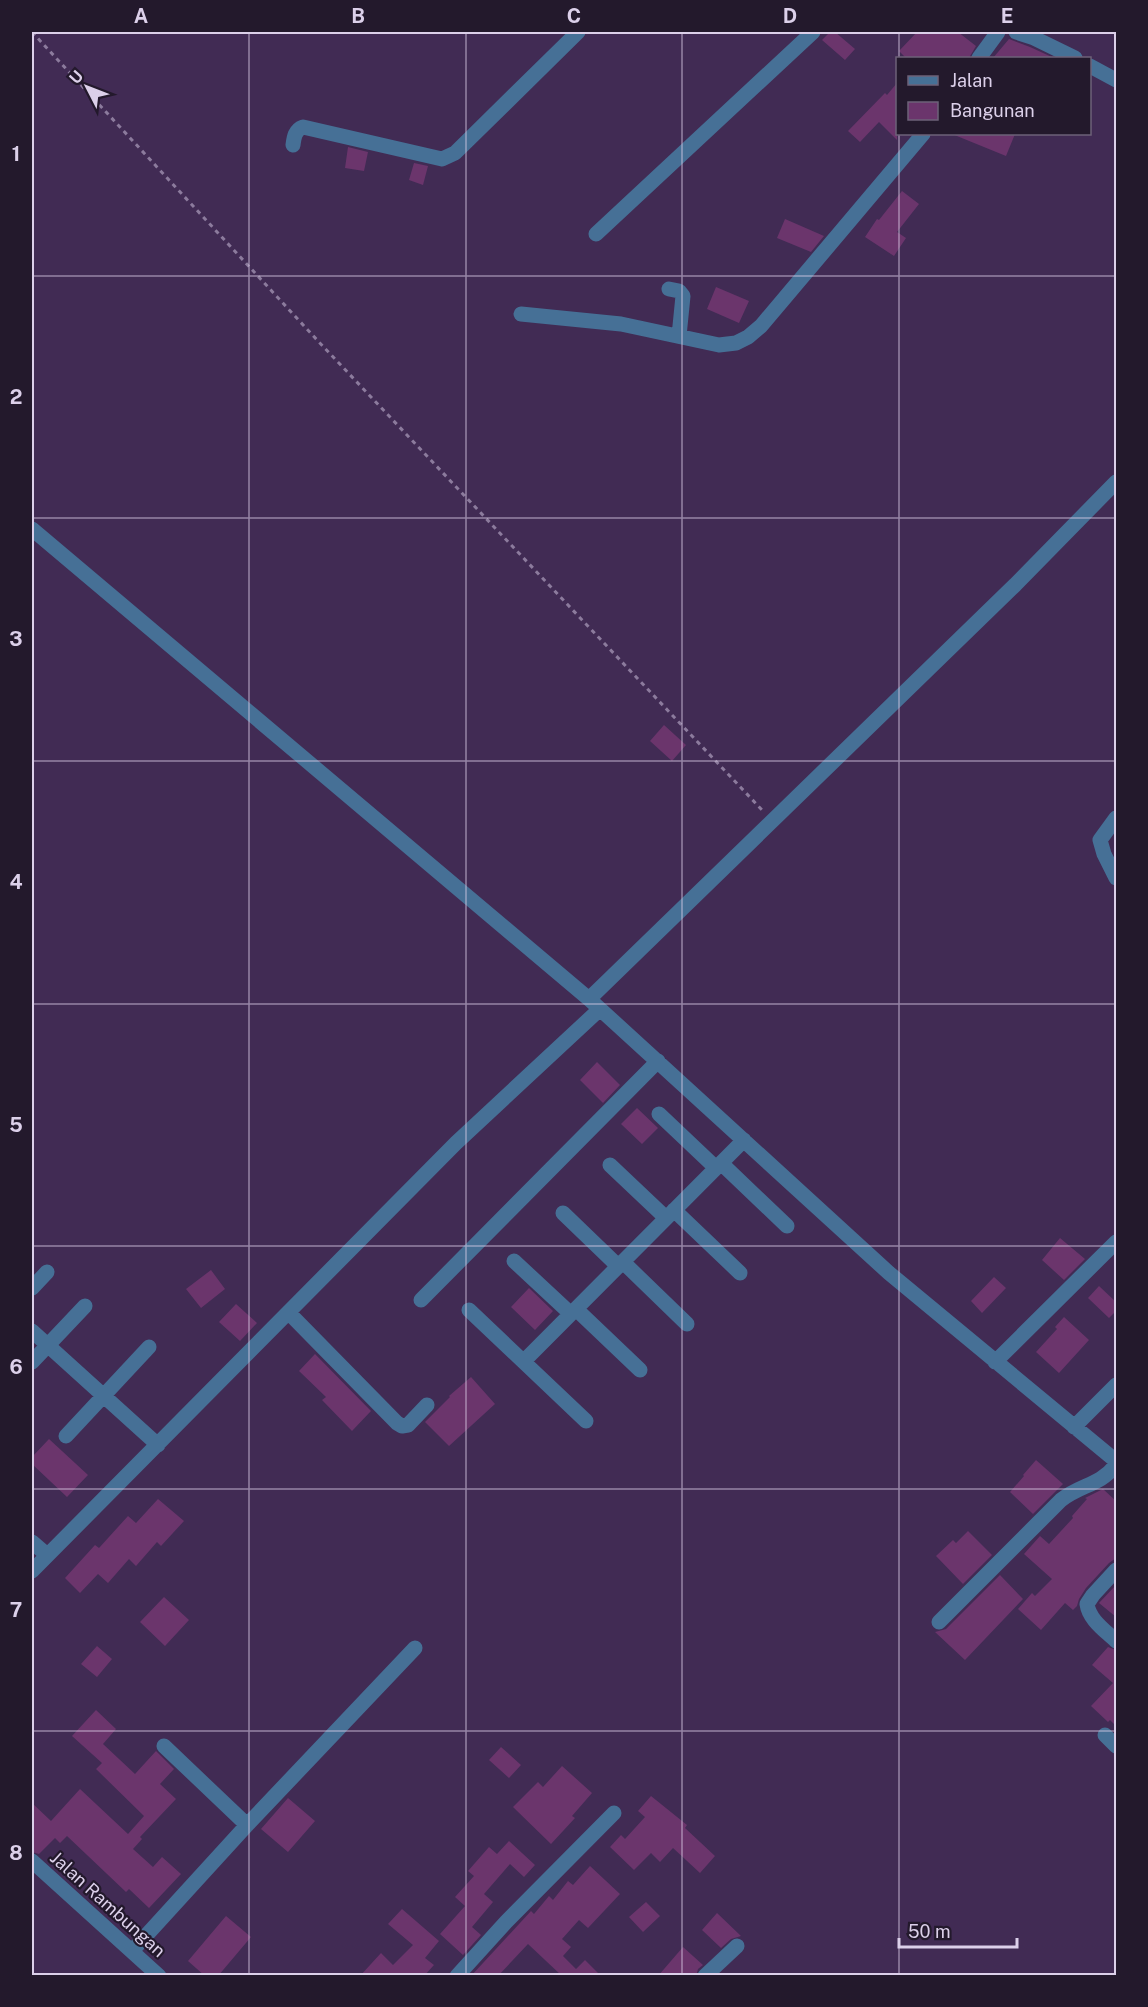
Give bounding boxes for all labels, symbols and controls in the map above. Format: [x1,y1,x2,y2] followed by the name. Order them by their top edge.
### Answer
[134,4,148,28] text: A
[351,4,365,28] text: B
[567,4,581,28] text: C
[783,4,797,28] text: D
[1001,4,1013,28] text: E
[57,57,117,117] north arrow
[896,57,1091,135] legend
[65,67,87,88] text: U
[950,70,993,91] text: Jalan
[950,100,1035,121] text: Bangunan
[12,142,20,166] text: 1
[10,385,22,409] text: 2
[9,627,23,651] text: 3
[9,870,23,894] text: 4
[9,1113,23,1137] text: 5
[9,1355,23,1379] text: 6
[10,1598,22,1622] text: 7
[9,1841,23,1865] text: 8
[46,1847,170,1961] street label: Jalan Rambungan
[899,1911,1018,1949] scale bar
[908,1921,951,1942] text: 50 m

